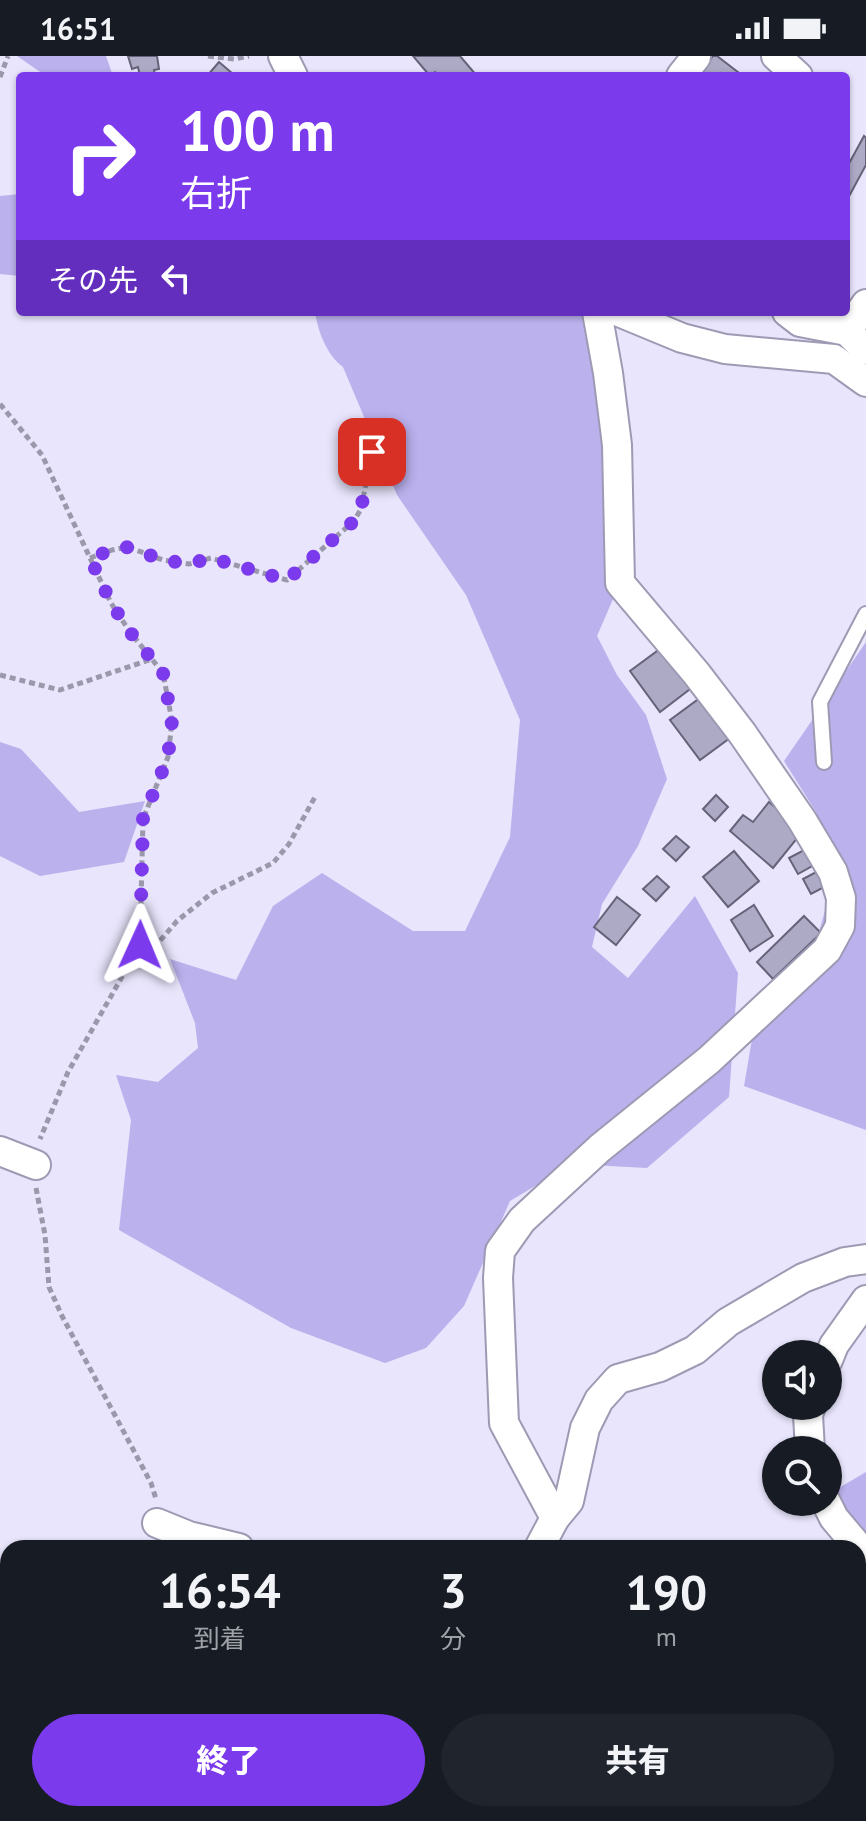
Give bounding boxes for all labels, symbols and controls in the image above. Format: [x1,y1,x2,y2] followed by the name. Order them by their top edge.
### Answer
[40,9,116,48] text: 16:51
[180,94,335,166] text: 100 m
[48,104,152,208] icon: right
[180,169,252,216] text: 右折
[154,256,198,300] icon: left
[48,260,138,299] text: その先
[338,418,406,486] pin
[350,430,394,474] icon: arrive
[98,903,182,987] position arrow
[762,1340,842,1516] map controls
[762,1340,842,1420] button: sound
[762,1436,842,1516] button: search
[159,1559,281,1621] text: 16:54
[439,1559,467,1621] text: 3
[625,1561,707,1623] text: 190
[656,1620,677,1653] text: m
[194,1622,246,1655] text: 到着
[440,1622,466,1655] text: 分
[32,1714,425,1806] button: 終了
[441,1714,834,1806] button: 共有

